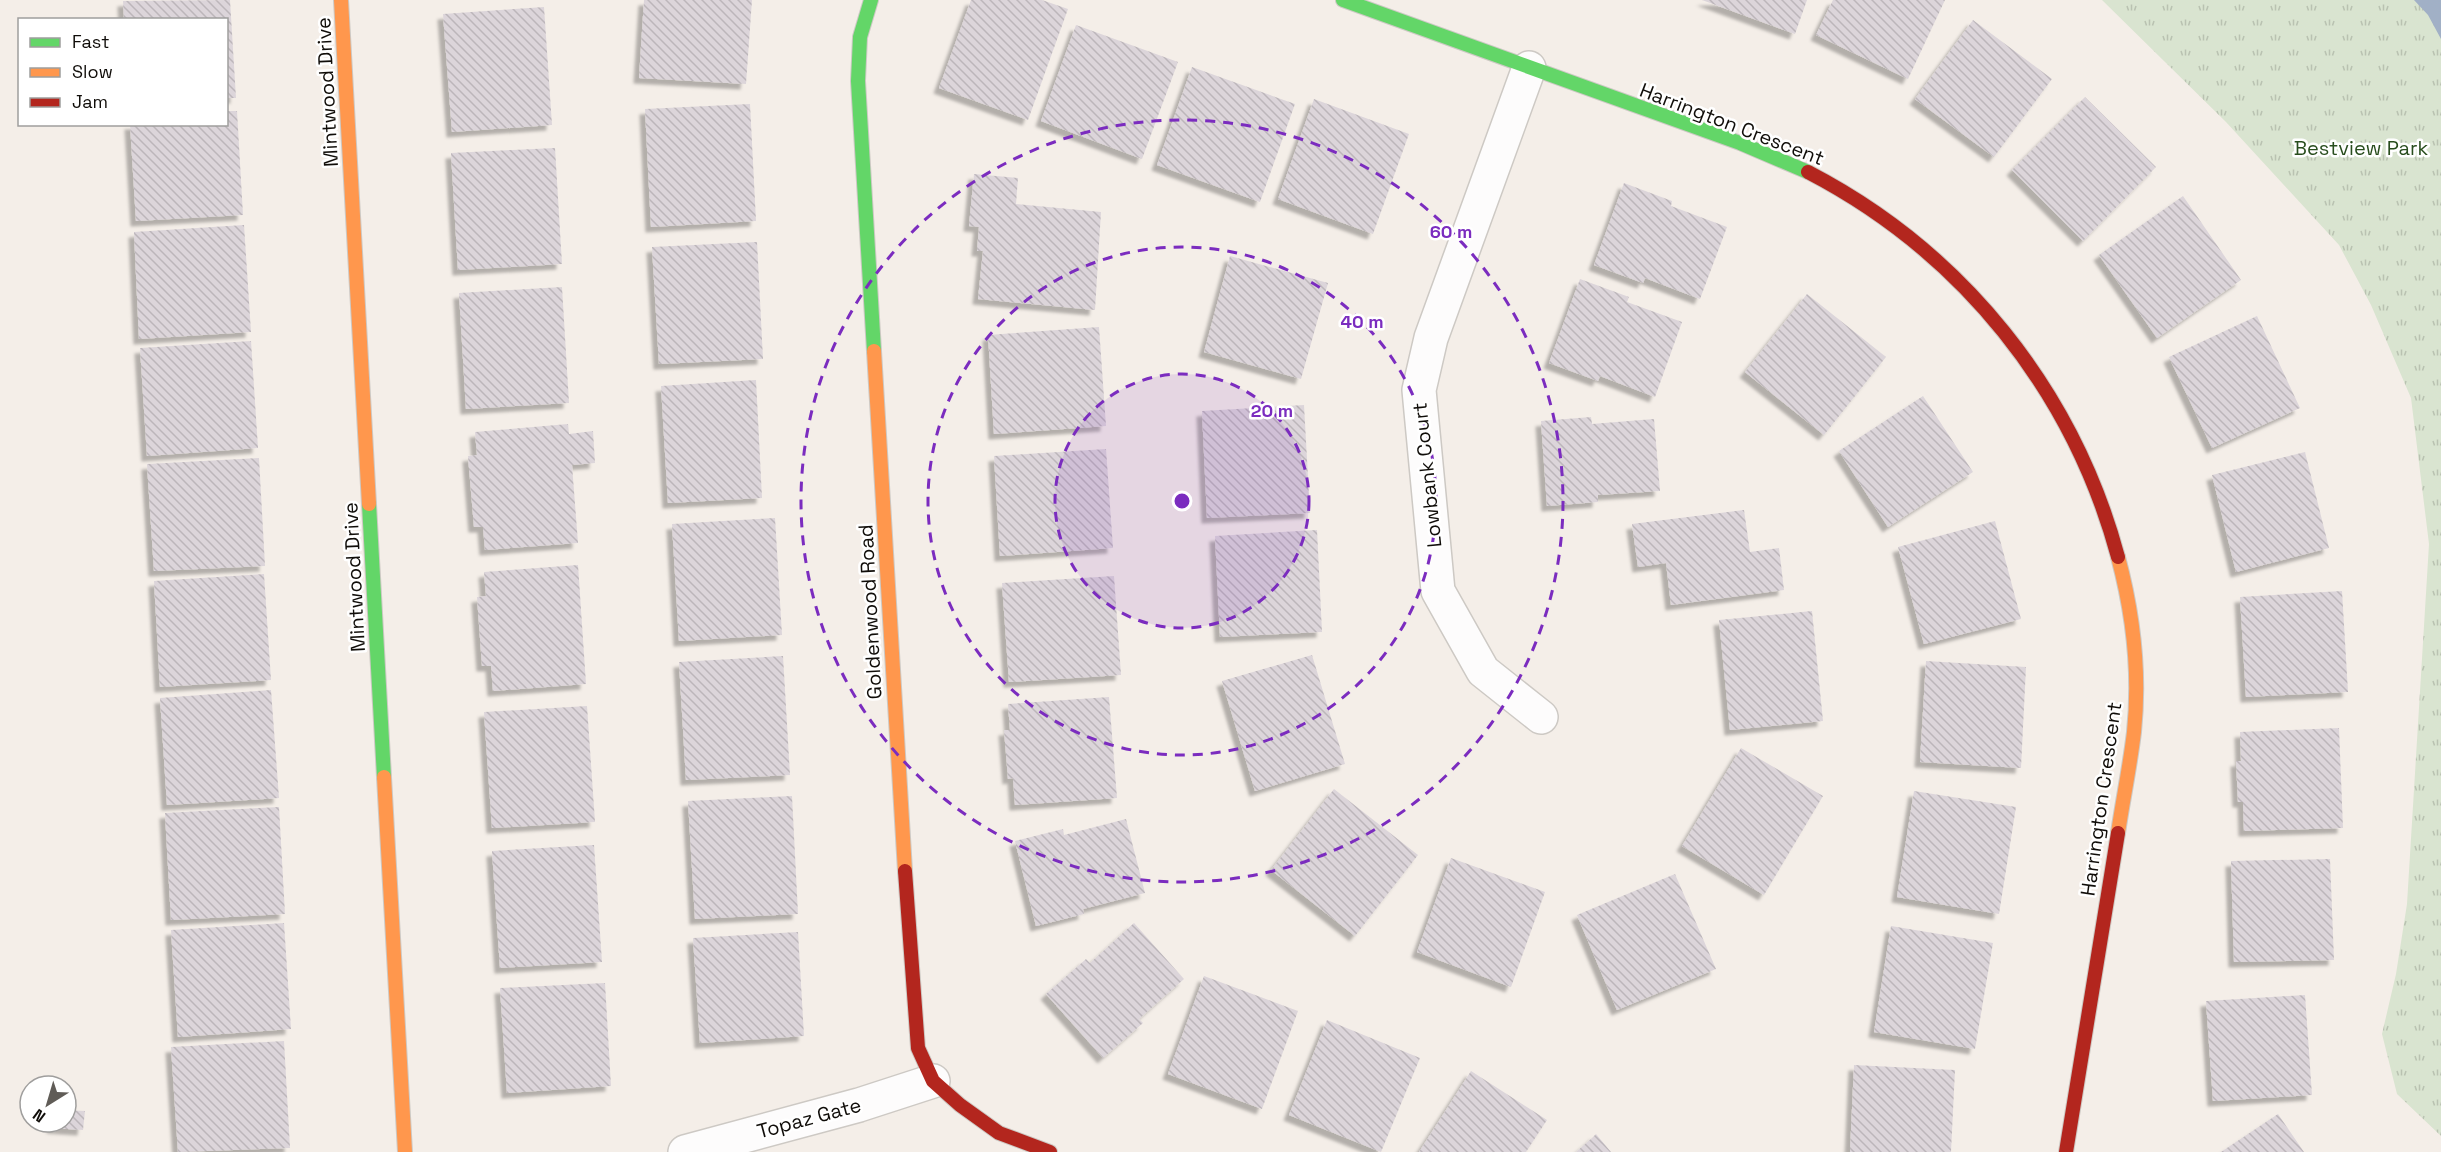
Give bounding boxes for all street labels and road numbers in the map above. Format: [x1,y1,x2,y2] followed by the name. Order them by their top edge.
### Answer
[310,16,344,168] street label: Mintwood Drive
[1636,77,1828,171] street label: Harrington Crescent
[1406,401,1448,549] street label: Lowbank Court
[337,501,371,653] street label: Mintwood Drive
[852,524,888,700] street label: Goldenwood Road
[2075,700,2127,898] street label: Harrington Crescent
[754,1092,864,1144] street label: Topaz Gate

